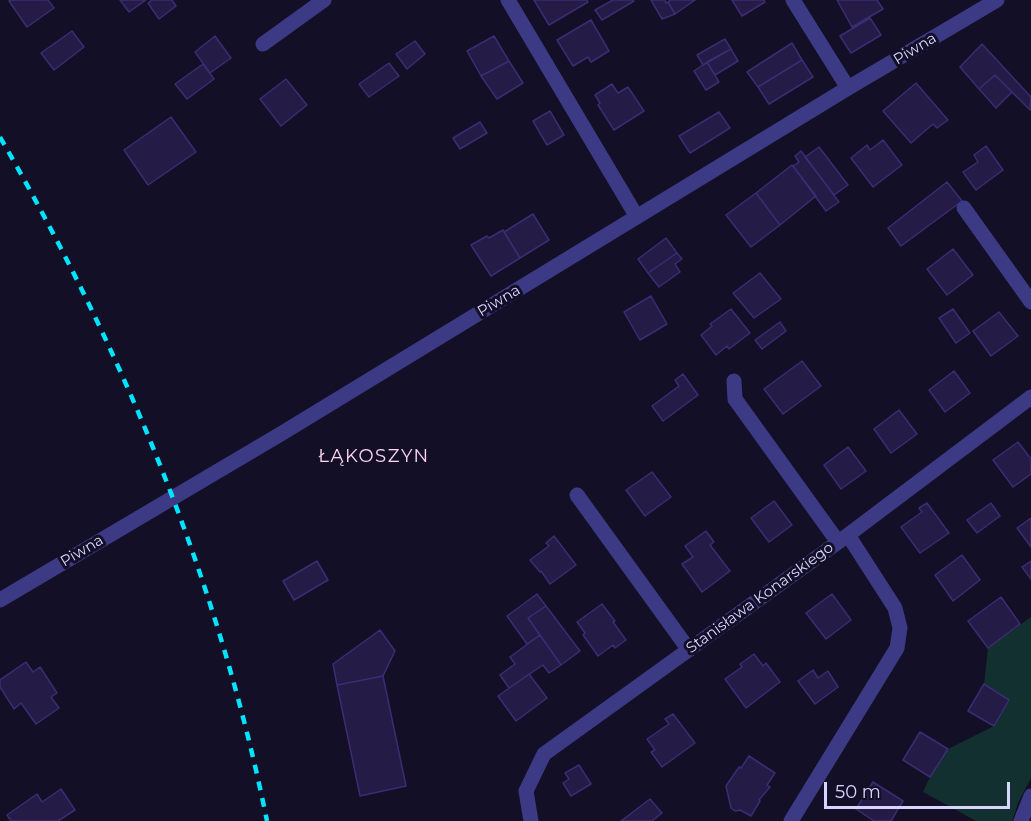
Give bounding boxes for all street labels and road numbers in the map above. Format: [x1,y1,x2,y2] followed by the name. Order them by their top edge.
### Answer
[890,29,940,69] street label: Piwna
[474,281,524,321] street label: Piwna
[57,531,107,571] street label: Piwna
[683,539,837,657] street label: Stanisława Konarskiego

